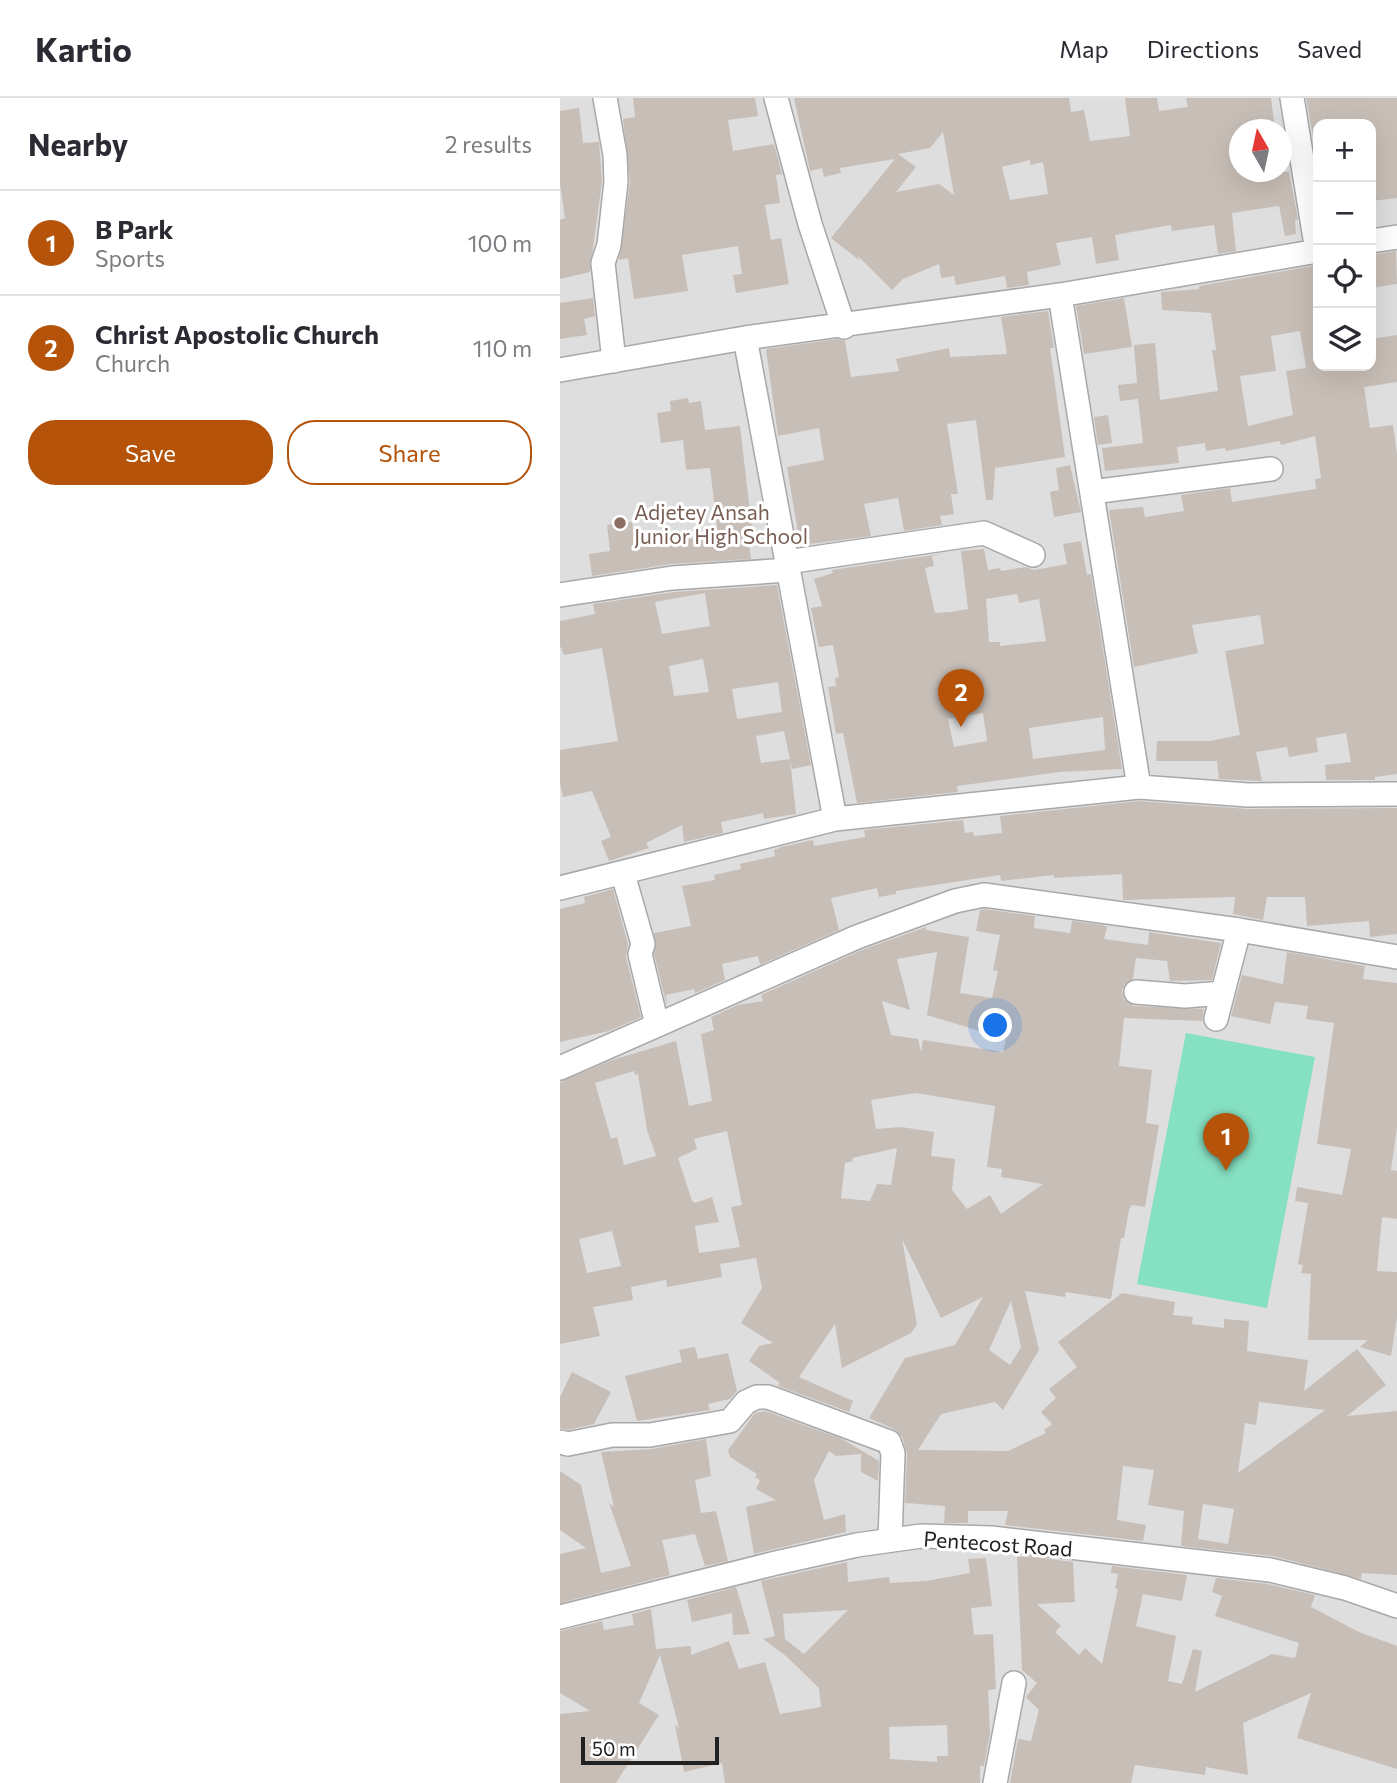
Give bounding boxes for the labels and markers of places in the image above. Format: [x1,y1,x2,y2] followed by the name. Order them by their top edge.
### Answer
[634,499,808,548] place label: Adjetey Ansah Junior High School
[612,515,628,531] marker: Adjetey Ansah Junior High School
[938,669,984,727] pin: 2
[1203,1113,1249,1171] pin: 1

